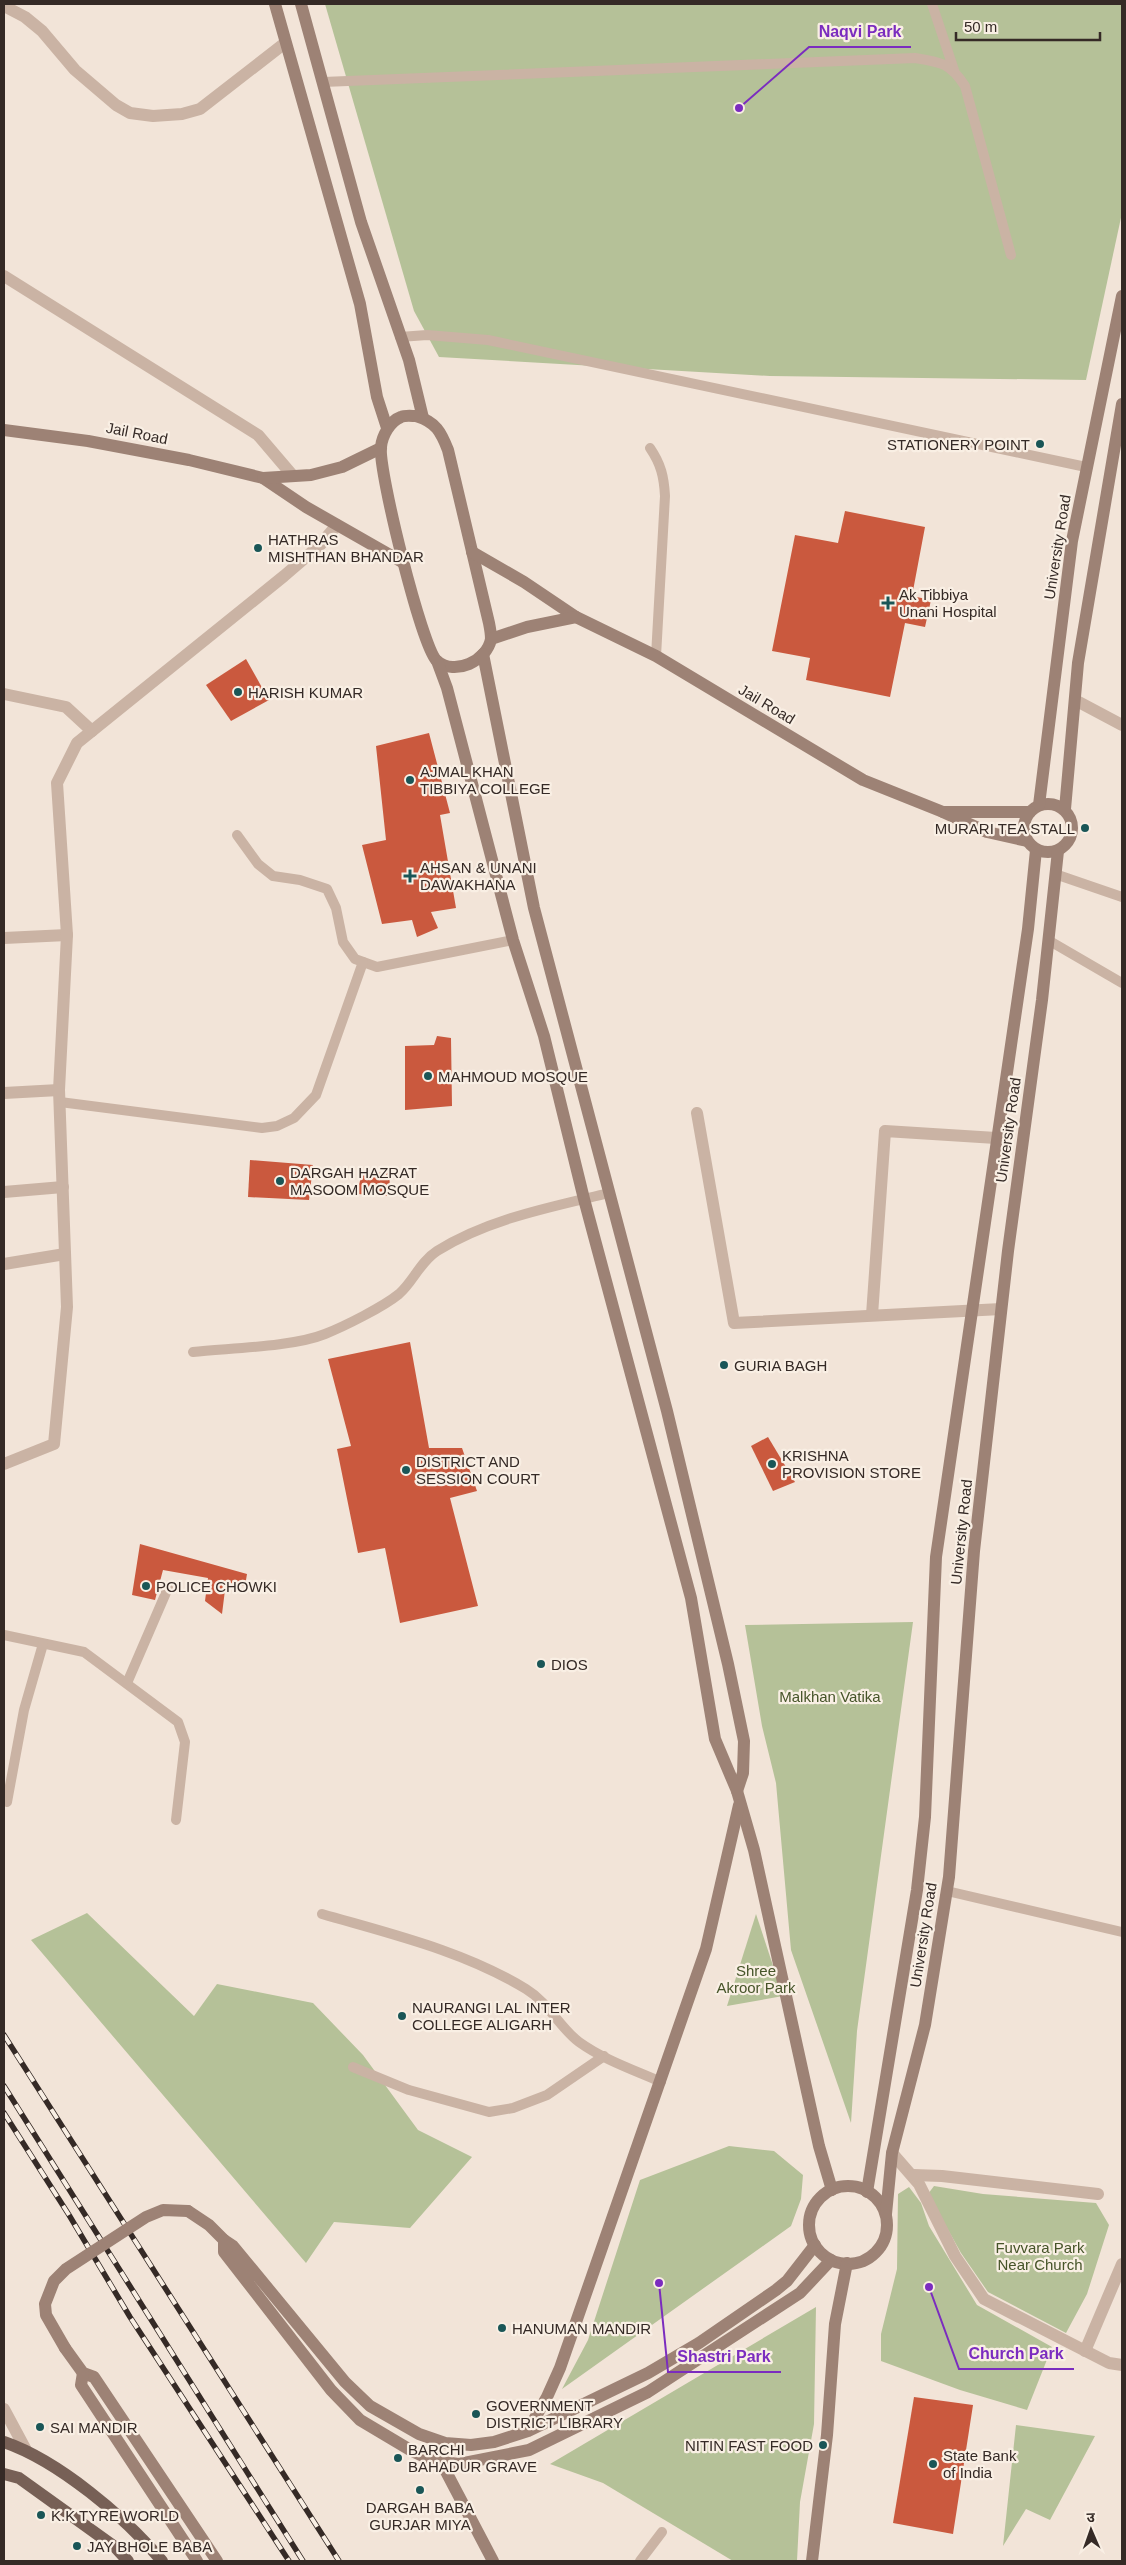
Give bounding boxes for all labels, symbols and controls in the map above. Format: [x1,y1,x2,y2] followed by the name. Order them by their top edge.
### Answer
[956,10,1100,42] scale bar
[809,16,911,47] callout: Naqvi Park
[964,18,997,35] text: 50 m
[819,23,901,40] text: Naqvi Park
[105,419,169,447] street label: Jail Road
[887,436,1030,453] place label: STATIONERY POINT
[1034,438,1046,450] marker: STATIONERY POINT
[1040,493,1074,601] street label: University Road
[268,531,424,565] place label: HATHRAS MISHTHAN BHANDAR
[252,542,264,554] marker: HATHRAS MISHTHAN BHANDAR
[899,586,997,620] place label: Ak Tibbiya Unani Hospital
[881,596,895,610] marker: Ak Tibbiya Unani Hospital
[736,681,798,727] street label: Jail Road
[248,684,363,701] place label: HARISH KUMAR
[232,686,244,698] marker: HARISH KUMAR
[420,763,551,797] place label: AJMAL KHAN TIBBIYA COLLEGE
[404,774,416,786] marker: AJMAL KHAN TIBBIYA COLLEGE
[935,820,1075,837] place label: MURARI TEA STALL
[1079,822,1091,834] marker: MURARI TEA STALL
[420,859,537,893] place label: AHSAN & UNANI DAWAKHANA
[404,870,416,882] marker: AHSAN & UNANI DAWAKHANA
[438,1068,588,1085] place label: MAHMOUD MOSQUE
[422,1070,434,1082] marker: MAHMOUD MOSQUE
[992,1076,1024,1184] street label: University Road
[290,1164,429,1198] place label: DARGAH HAZRAT MASOOM MOSQUE
[274,1175,286,1187] marker: DARGAH HAZRAT MASOOM MOSQUE
[734,1357,827,1374] place label: GURIA BAGH
[718,1359,730,1371] marker: GURIA BAGH
[782,1447,921,1481] place label: KRISHNA PROVISION STORE
[416,1453,540,1487] place label: DISTRICT AND SESSION COURT
[766,1458,778,1470] marker: KRISHNA PROVISION STORE
[400,1464,412,1476] marker: DISTRICT AND SESSION COURT
[947,1478,975,1586] street label: University Road
[156,1578,277,1595] place label: POLICE CHOWKI
[140,1580,152,1592] marker: POLICE CHOWKI
[551,1656,588,1673] place label: DIOS
[535,1658,547,1670] marker: DIOS
[779,1688,881,1705] park label: Malkhan Vatika
[906,1881,940,1989] street label: University Road
[716,1962,796,1996] park label: Shree Akroor Park
[412,1999,571,2033] place label: NAURANGI LAL INTER COLLEGE ALIGARH
[396,2010,408,2022] marker: NAURANGI LAL INTER COLLEGE ALIGARH
[995,2239,1085,2273] park label: Fuvvara Park Near Church
[512,2320,651,2337] place label: HANUMAN MANDIR
[496,2322,508,2334] marker: HANUMAN MANDIR
[959,2338,1074,2369] callout: Church Park
[668,2341,781,2372] callout: Shastri Park
[968,2345,1064,2362] text: Church Park
[677,2348,771,2365] text: Shastri Park
[486,2397,623,2431] place label: GOVERNMENT DISTRICT LIBRARY
[470,2408,482,2420] marker: GOVERNMENT DISTRICT LIBRARY
[50,2419,138,2436] place label: SAI MANDIR
[34,2421,46,2433] marker: SAI MANDIR
[685,2437,813,2454] place label: NITIN FAST FOOD
[817,2439,829,2451] marker: NITIN FAST FOOD
[408,2441,537,2475] place label: BARCHI BAHADUR GRAVE
[943,2447,1017,2481] place label: State Bank of India
[392,2452,404,2464] marker: BARCHI BAHADUR GRAVE
[927,2458,939,2470] marker: State Bank of India
[414,2484,426,2496] marker: DARGAH BABA GURJAR MIYA
[366,2499,474,2533] place label: DARGAH BABA GURJAR MIYA
[1066,2505,1116,2555] north arrow
[51,2507,179,2524] place label: K.K TYRE WORLD
[35,2509,47,2521] marker: K.K TYRE WORLD
[1086,2509,1096,2525] text: उ
[87,2538,212,2555] place label: JAY BHOLE BABA
[71,2540,83,2552] marker: JAY BHOLE BABA

